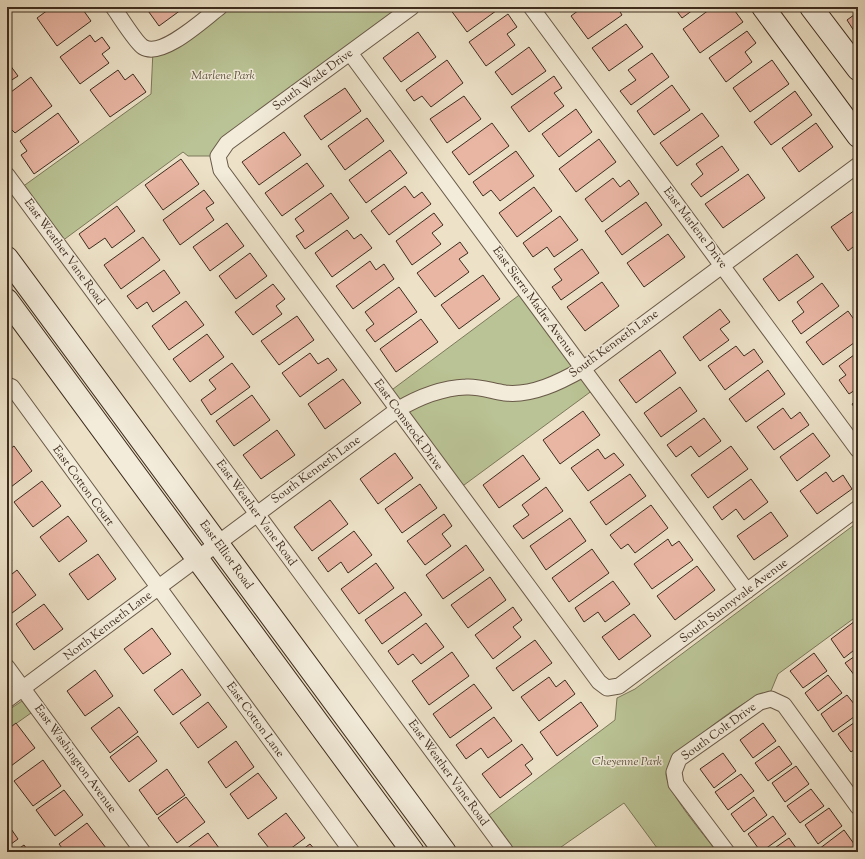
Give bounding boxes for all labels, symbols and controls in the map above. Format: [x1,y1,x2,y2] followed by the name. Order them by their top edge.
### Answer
[269,44,357,115] street label: South Wade Drive
[191,67,256,85] park label: Marlene Park
[658,184,732,273] street label: East Marlene Drive
[19,195,109,309] street label: East Weather Vane Road
[488,243,581,361] street label: East Sierra Madre Avenue
[566,305,663,383] street label: South Kenneth Lane
[369,376,447,475] street label: East Comstock Drive
[268,431,365,509] street label: South Kenneth Lane
[48,442,118,530] street label: East Cotton Court
[211,456,301,570] street label: East Weather Vane Road
[195,517,257,593] street label: East Elliot Road
[676,554,792,648] street label: South Sunnyvale Avenue
[60,587,156,665] street label: North Kenneth Lane
[221,678,289,762] street label: East Cotton Lane
[678,698,761,765] street label: South Colt Drive
[29,701,121,817] street label: East Washington Avenue
[403,716,493,830] street label: East Weather Vane Road
[592,753,663,771] park label: Cheyenne Park

